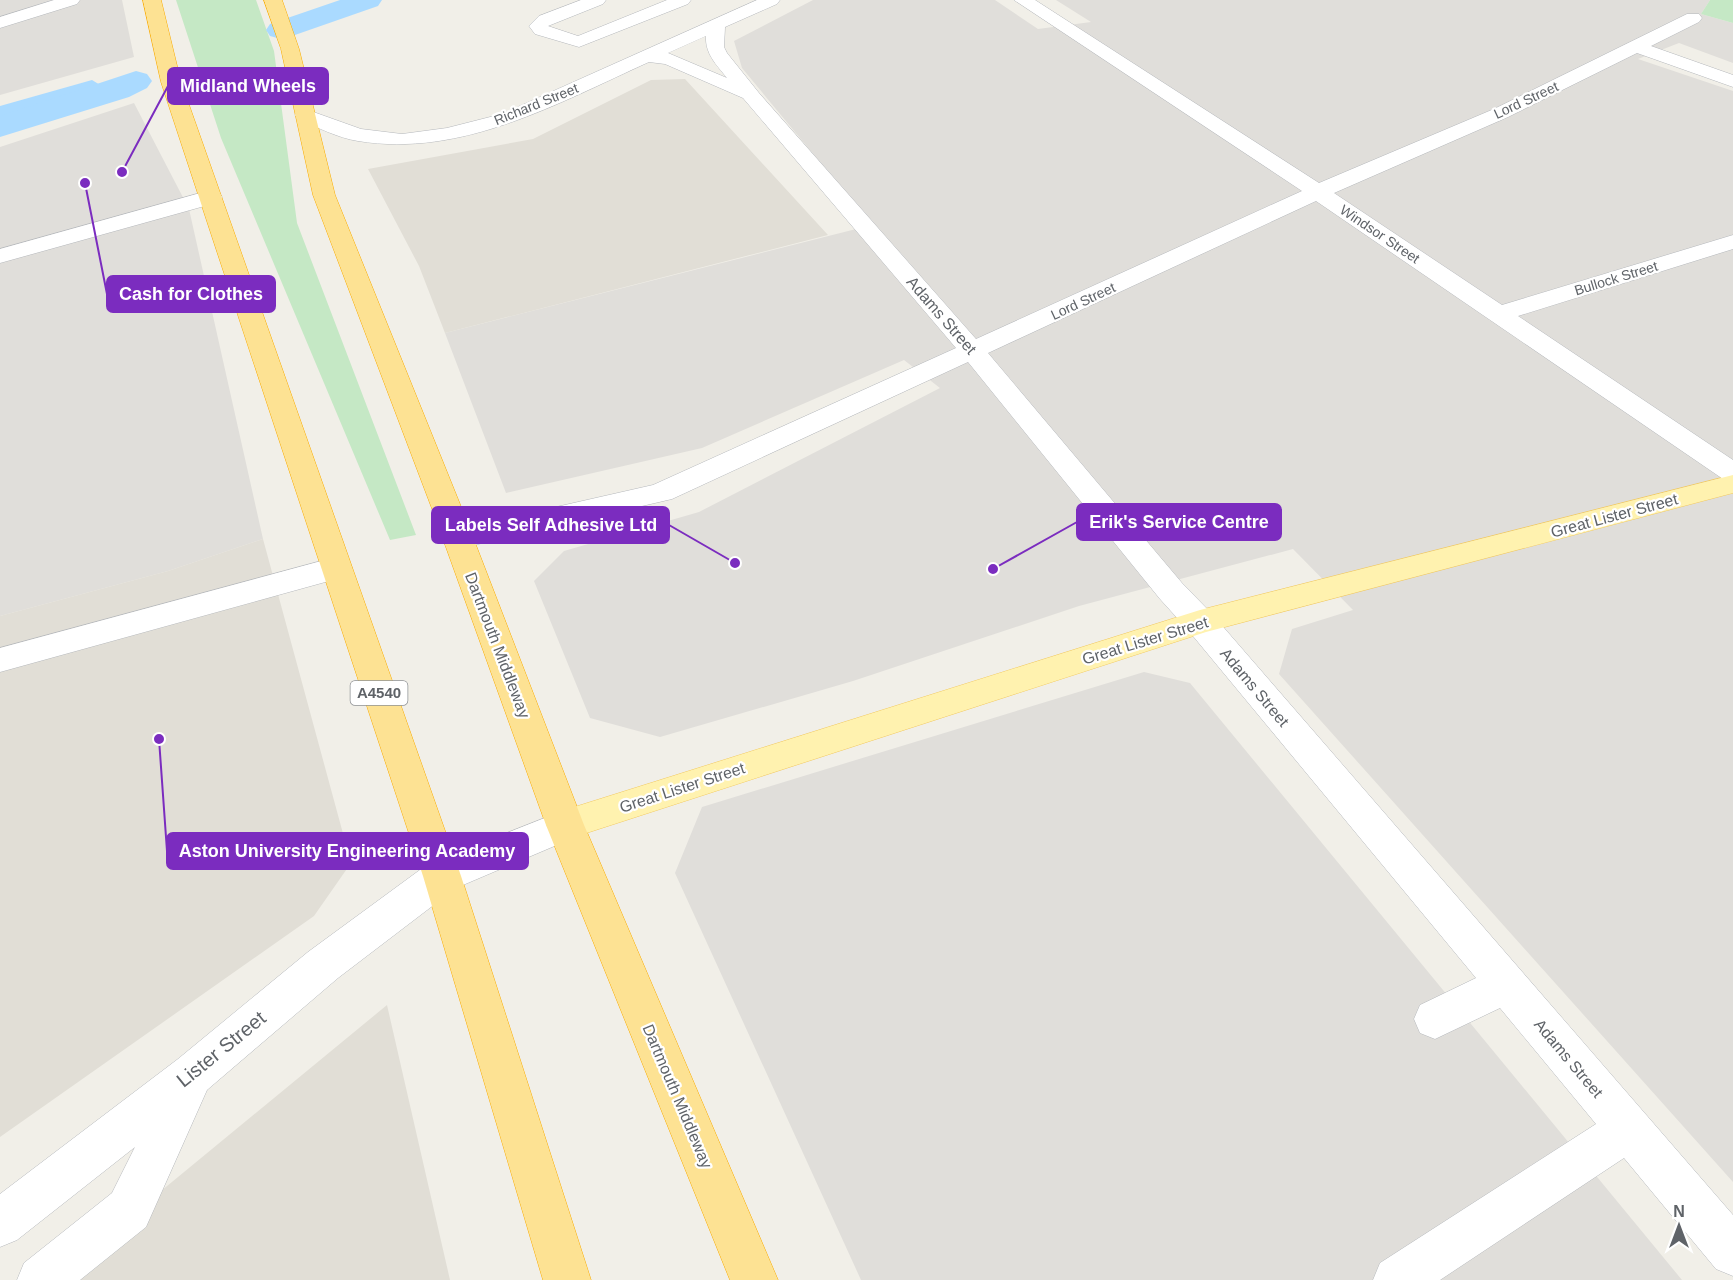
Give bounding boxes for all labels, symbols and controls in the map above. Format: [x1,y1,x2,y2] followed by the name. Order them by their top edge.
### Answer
[168,68,328,104] callout: Midland Wheels
[180,76,316,96] text: Midland Wheels
[1491,78,1561,122] street label: Lord Street
[492,80,581,128] street label: Richard Street
[1337,201,1423,267] street label: Windsor Street
[1572,258,1660,298] street label: Bullock Street
[903,273,980,358] street label: Adams Street
[107,276,275,312] callout: Cash for Clothes
[1048,279,1118,323] street label: Lord Street
[119,284,263,304] text: Cash for Clothes
[1549,490,1680,541] street label: Great Lister Street
[1077,504,1281,540] callout: Erik's Service Centre
[432,507,669,543] callout: Labels Self Adhesive Ltd
[1089,512,1269,532] text: Erik's Service Centre
[445,515,657,535] text: Labels Self Adhesive Ltd
[462,570,533,720] street label: Dartmouth Middleway
[1080,613,1211,668] street label: Great Lister Street
[1217,645,1293,730] street label: Adams Street
[350,681,407,705] road number: A4540
[617,759,747,816] street label: Great Lister Street
[167,833,528,869] callout: Aston University Engineering Academy
[179,841,515,861] text: Aston University Engineering Academy
[172,1006,270,1091] street label: Lister Street
[1531,1016,1607,1101] street label: Adams Street
[639,1022,716,1171] street label: Dartmouth Middleway
[1649,1196,1709,1256] north arrow
[1673,1203,1685,1220] text: N

